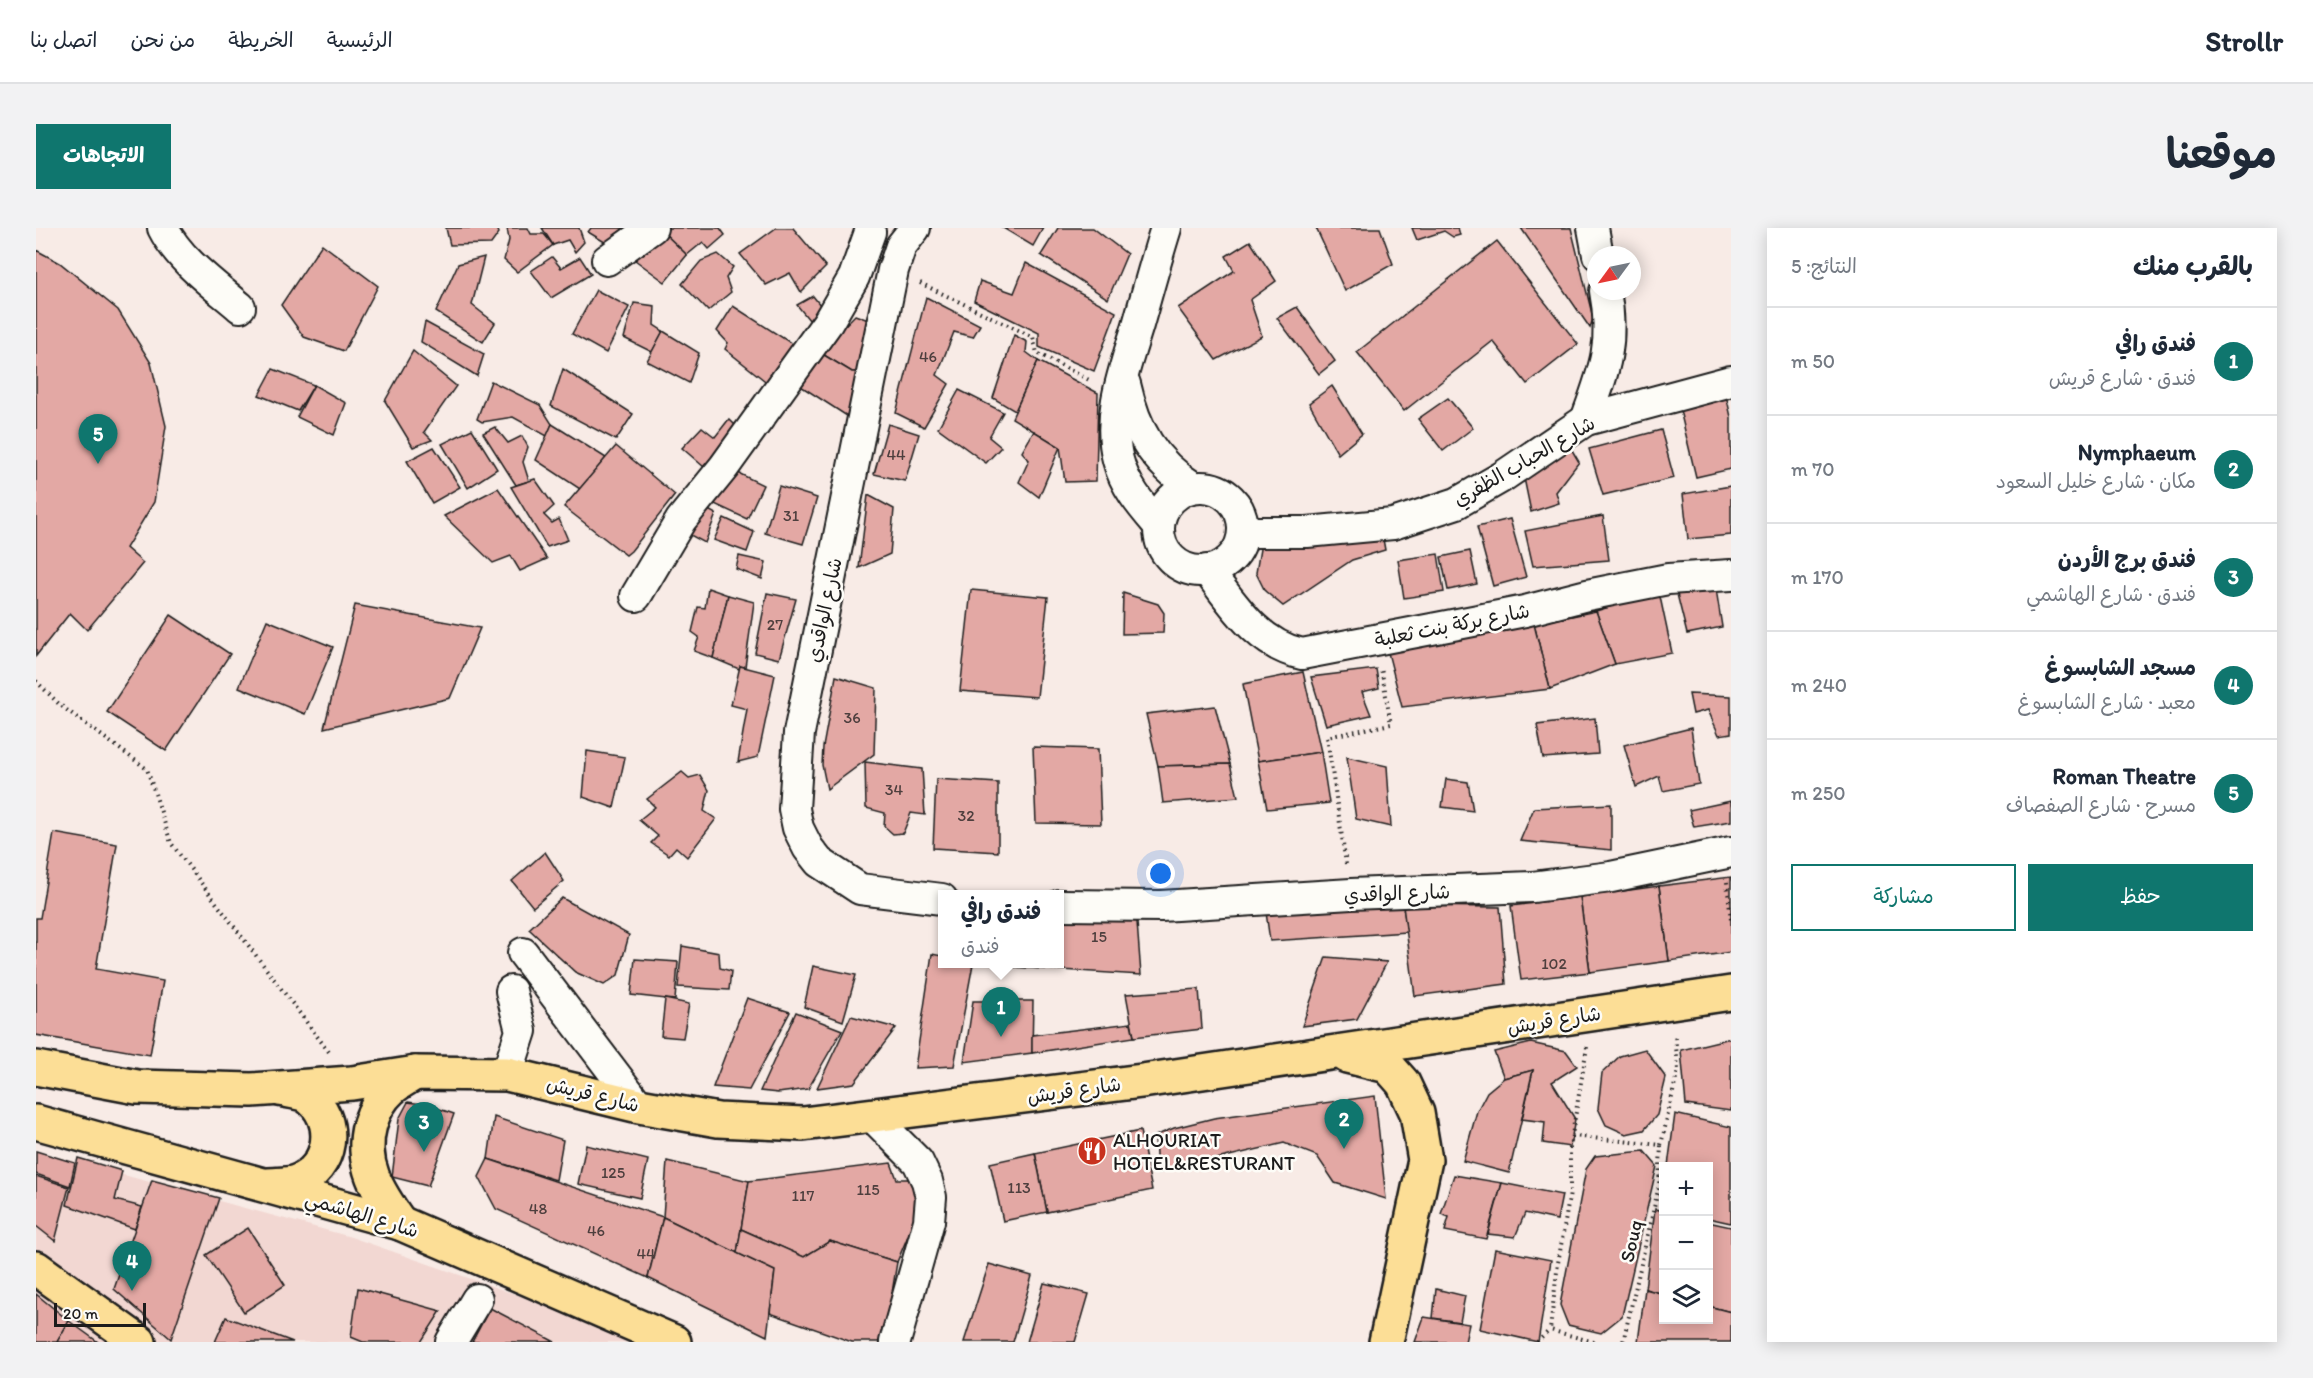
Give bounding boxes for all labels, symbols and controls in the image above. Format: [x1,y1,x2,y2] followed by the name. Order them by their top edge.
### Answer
[2205,24,2283,58] text: Strollr
[30,27,98,52] text: اتصل بنا
[131,27,195,52] text: من نحن
[228,27,294,52] text: الخريطة
[327,27,393,52] text: الرئيسية
[36,124,171,189] button: الاتجاهات
[2166,128,2277,179] text: موقعنا
[1587,246,1641,300] north arrow
[2133,250,2253,282] text: بالقرب منك
[1791,254,1857,278] text: النتائج: 5
[2115,330,2196,357] text: فندق رافي
[919,347,937,366] house number: 46
[1791,349,1835,373] text: 50 m
[2229,349,2238,373] text: 1
[2049,366,2196,390] text: فندق · شارع قريش
[1449,411,1601,514] street label: شارع الحباب الظفري
[78,414,118,464] pin: 5
[2078,439,2196,466] text: Nymphaeum
[886,445,906,464] house number: 44
[1791,457,1835,481] text: 70 m
[2228,457,2239,481] text: 2
[1996,469,2196,493] text: مكان · شارع خليل السعود
[783,506,800,525] house number: 31
[2058,546,2196,573] text: فندق برج الأردن
[801,555,850,665] street label: شارع الواقدي
[1791,565,1844,589] text: 170 m
[2228,565,2239,589] text: 3
[2026,582,2196,606] text: فندق · شارع الهاشمي
[1372,598,1532,654] street label: شارع بركة بنت ثعلبة
[767,615,783,634] house number: 27
[2045,654,2196,681] text: مسجد الشابسوغ
[1791,673,1847,697] text: 240 m
[2227,673,2240,697] text: 4
[2017,690,2196,714] text: معبد · شارع الشابسوغ
[843,708,861,727] house number: 36
[2053,763,2196,790] text: Roman Theatre
[885,780,904,799] house number: 34
[1791,781,1846,805] text: 250 m
[2228,781,2239,805] text: 5
[2006,793,2196,817] text: مسرح · شارع الصفصاف
[957,806,975,825] house number: 32
[1146,859,1175,888] your location
[1791,864,2016,931] button: مشاركة
[2028,864,2253,931] button: حفظ
[1343,879,1451,910] street label: شارع الواقدي
[938,890,1064,968] popup
[961,898,1041,925] text: فندق رافي
[1091,927,1107,946] house number: 15
[961,934,1000,958] text: فندق
[1541,954,1567,973] house number: 102
[982,988,1020,1037] pin: 1
[1505,1001,1603,1041] street label: شارع قريش
[544,1071,642,1119] street label: شارع قريش
[1026,1072,1123,1110] street label: شارع قريش
[1324,1100,1364,1149] pin: 2
[404,1102,444,1152] pin: 3
[1113,1128,1295,1175] place label: ALHOURIAT HOTEL&RESTURANT
[1076,1135,1108,1167] restaurant icon: ALHOURIAT HOTEL&RESTURANT
[1659,1162,1713,1324] map controls
[1659,1162,1713,1216] button: +
[601,1163,625,1182] house number: 125
[1007,1178,1031,1197] house number: 113
[856,1180,880,1199] house number: 115
[301,1185,421,1248] street label: شارع الهاشمي
[792,1186,814,1205] house number: 117
[529,1199,547,1218] house number: 48
[1659,1216,1713,1270] button: −
[1615,1218,1647,1264] street label: Souq
[587,1221,605,1240] house number: 46
[112,1242,152,1291] pin: 4
[636,1244,656,1263] house number: 44
[1659,1270,1713,1324] button: layers
[54,1300,146,1328] scale bar
[63,1304,98,1323] text: 20 m

